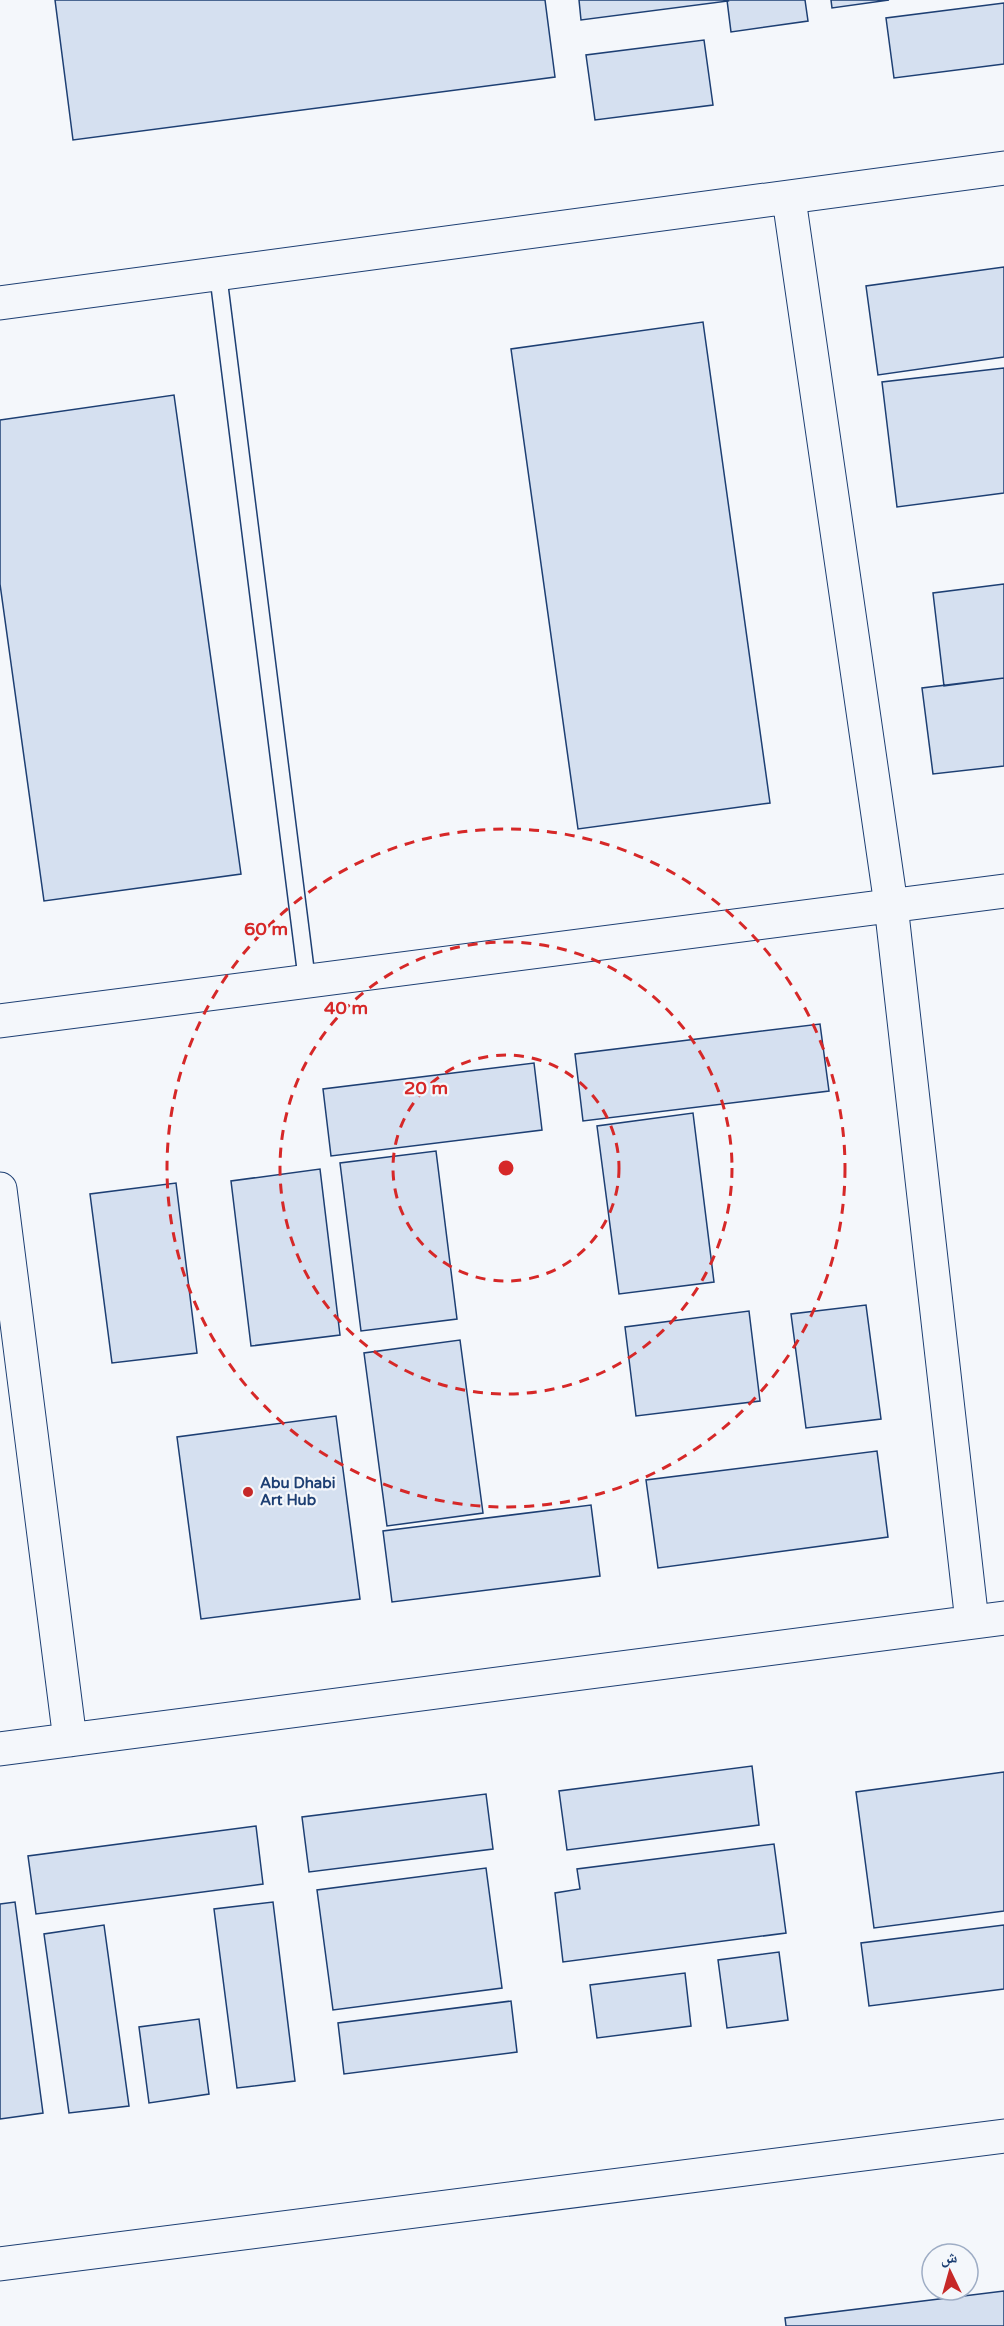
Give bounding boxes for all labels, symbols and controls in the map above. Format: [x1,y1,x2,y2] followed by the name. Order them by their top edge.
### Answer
[244,918,288,940] text: 60 m
[324,997,368,1019] text: 40 m
[404,1077,448,1099] text: 20 m
[496,1158,516,1178] centre of rings
[260,1474,336,1509] place label: Abu Dhabi Art Hub
[241,1485,255,1499] marker: Abu Dhabi Art Hub
[920,2242,980,2302] north arrow
[939,2247,958,2269] text: ش

